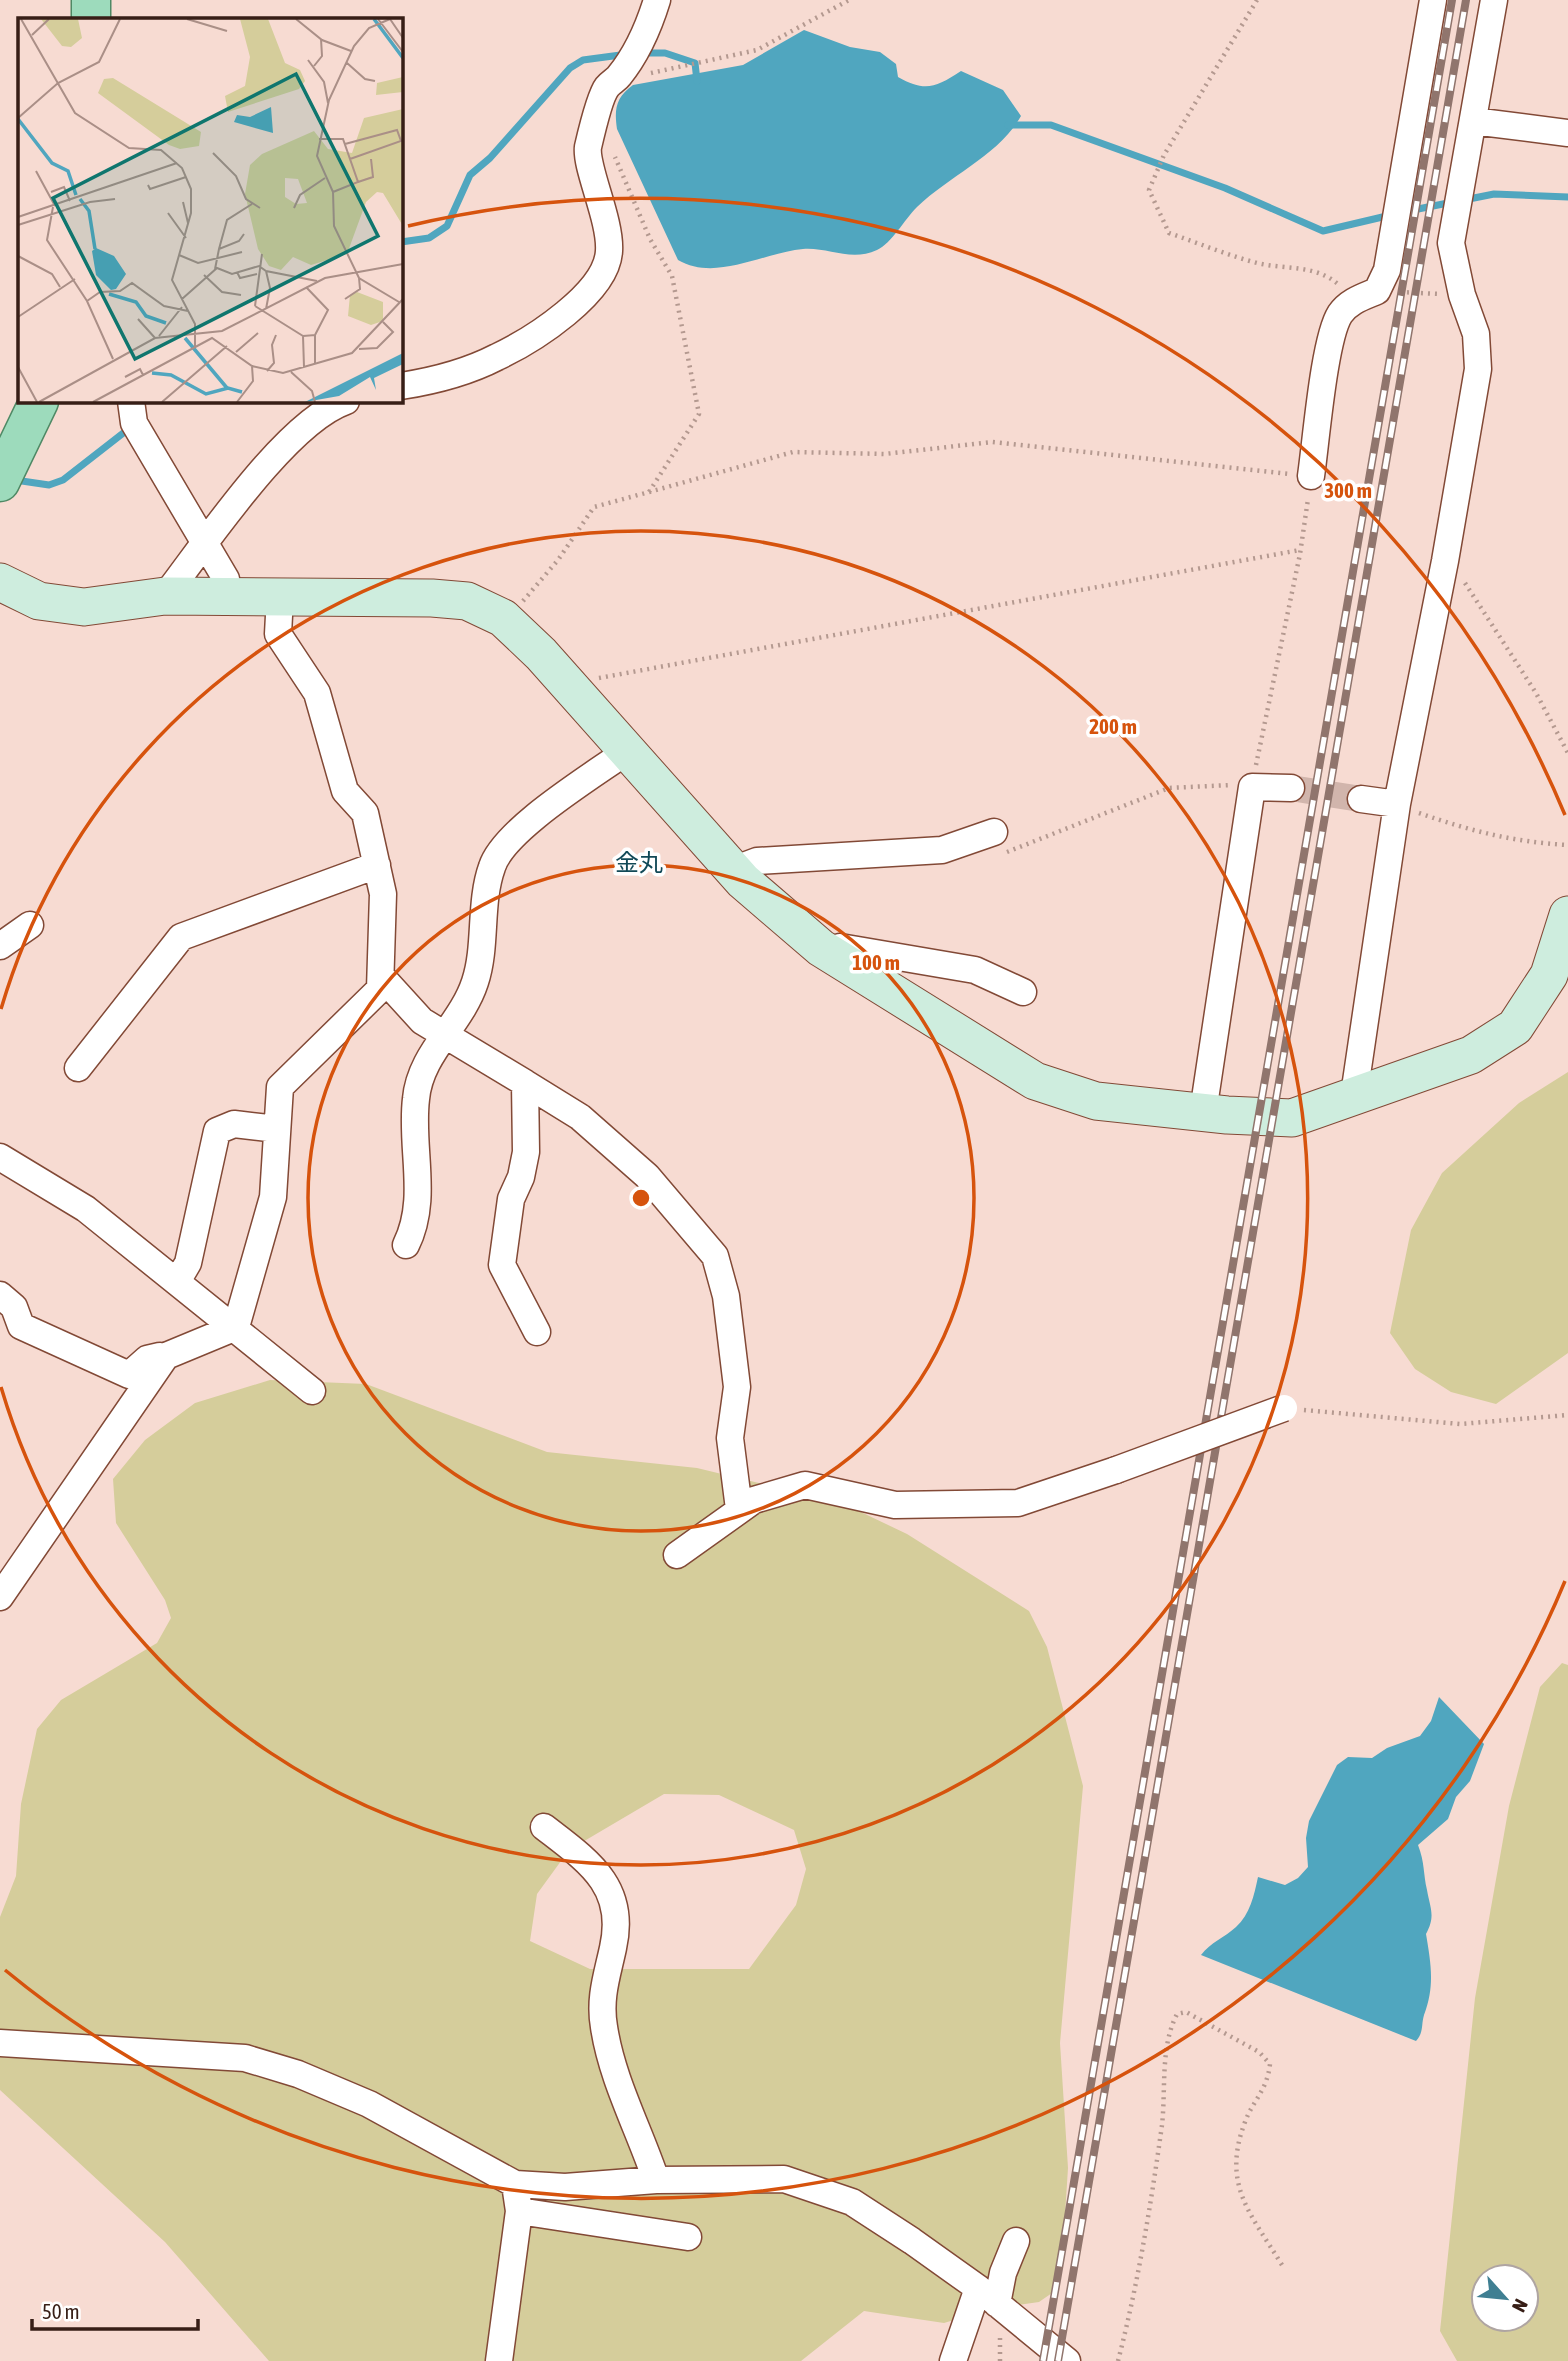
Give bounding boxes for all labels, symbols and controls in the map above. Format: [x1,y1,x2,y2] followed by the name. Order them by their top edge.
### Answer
[18,18,402,402] inset map
[1324,478,1372,502] text: 300 m
[1089,714,1137,738] text: 200 m
[615,849,663,876] district label: 金丸
[852,950,900,974] text: 100 m
[629,1186,653,1210] centre of rings
[1470,2263,1540,2333] north arrow
[32,2288,198,2332] scale bar
[1508,2296,1532,2316] text: N
[42,2299,80,2323] text: 50 m

